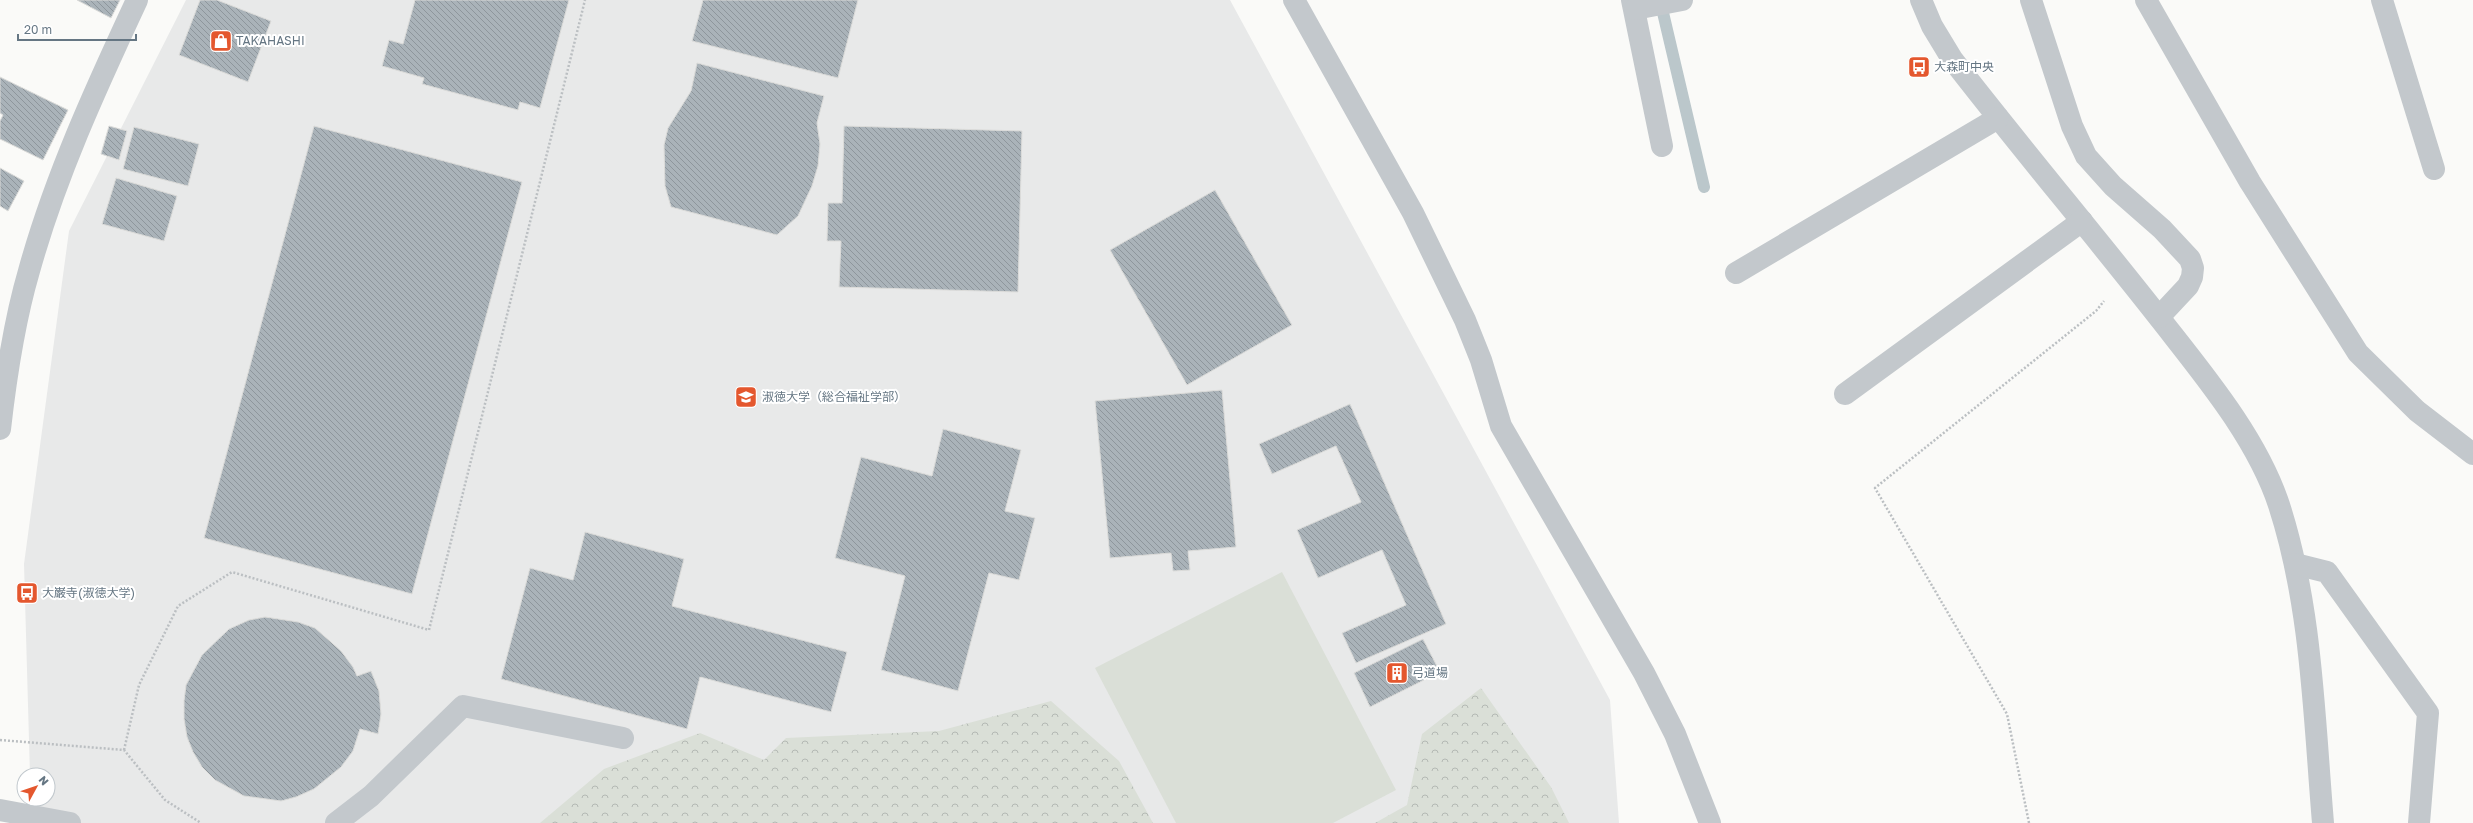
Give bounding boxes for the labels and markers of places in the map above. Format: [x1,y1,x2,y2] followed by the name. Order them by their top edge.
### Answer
[208,28,234,54] shop icon: TAKAHASHI
[236,33,305,48] place label: TAKAHASHI
[1906,54,1932,80] bus stop icon: 大森町中央
[1934,59,1994,74] place label: 大森町中央
[733,384,759,410] school or university icon: 淑徳大学（総合福祉学部）
[762,389,906,404] place label: 淑徳大学（総合福祉学部）
[14,580,40,606] bus stop icon: 大巌寺(淑徳大学)
[42,585,135,600] place label: 大巌寺(淑徳大学)
[1384,660,1410,686] building icon: 弓道場
[1412,665,1448,680] place label: 弓道場

